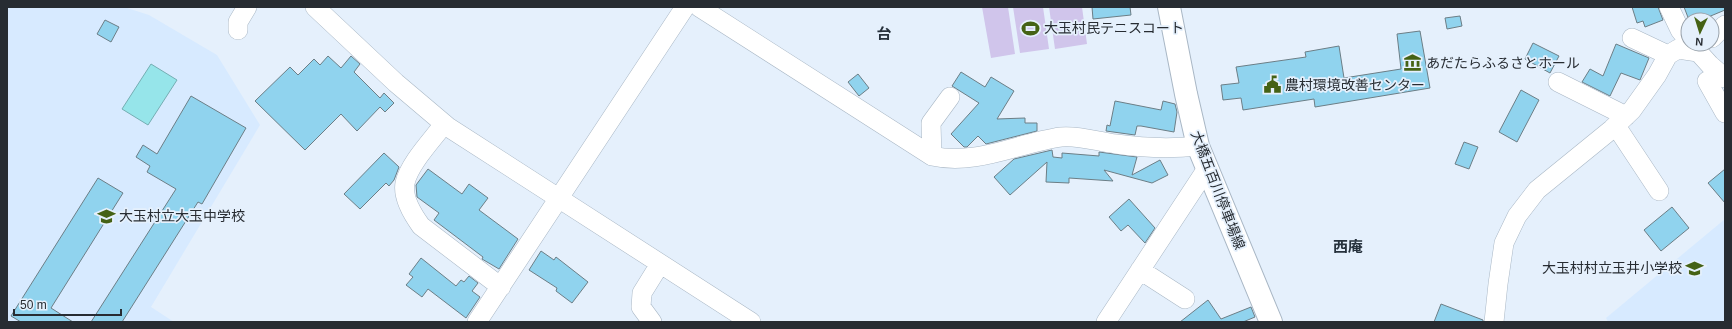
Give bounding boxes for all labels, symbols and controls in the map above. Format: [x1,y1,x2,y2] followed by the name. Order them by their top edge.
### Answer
[1680,12,1720,52] north arrow
[1021,18,1041,38] sports icon: 大玉村民テニスコート
[1044,20,1184,36] place label: 大玉村民テニスコート
[876,25,892,42] district label: 台
[1695,36,1704,48] text: N
[1403,53,1423,73] museum icon: あだたらふるさとホール
[1426,55,1580,71] place label: あだたらふるさとホール
[1262,75,1282,95] public building icon: 農村環境改善センター
[1285,77,1425,93] place label: 農村環境改善センター
[1188,128,1248,252] street label: 大橋五百川停車場線
[96,206,116,226] school or university icon: 大玉村立大玉中学校
[119,208,245,224] place label: 大玉村立大玉中学校
[1333,238,1363,255] district label: 西庵
[1685,258,1705,278] school or university icon: 大玉村村立玉井小学校
[1542,260,1682,276] place label: 大玉村村立玉井小学校
[14,291,121,317] scale bar
[20,298,47,312] text: 50 m

